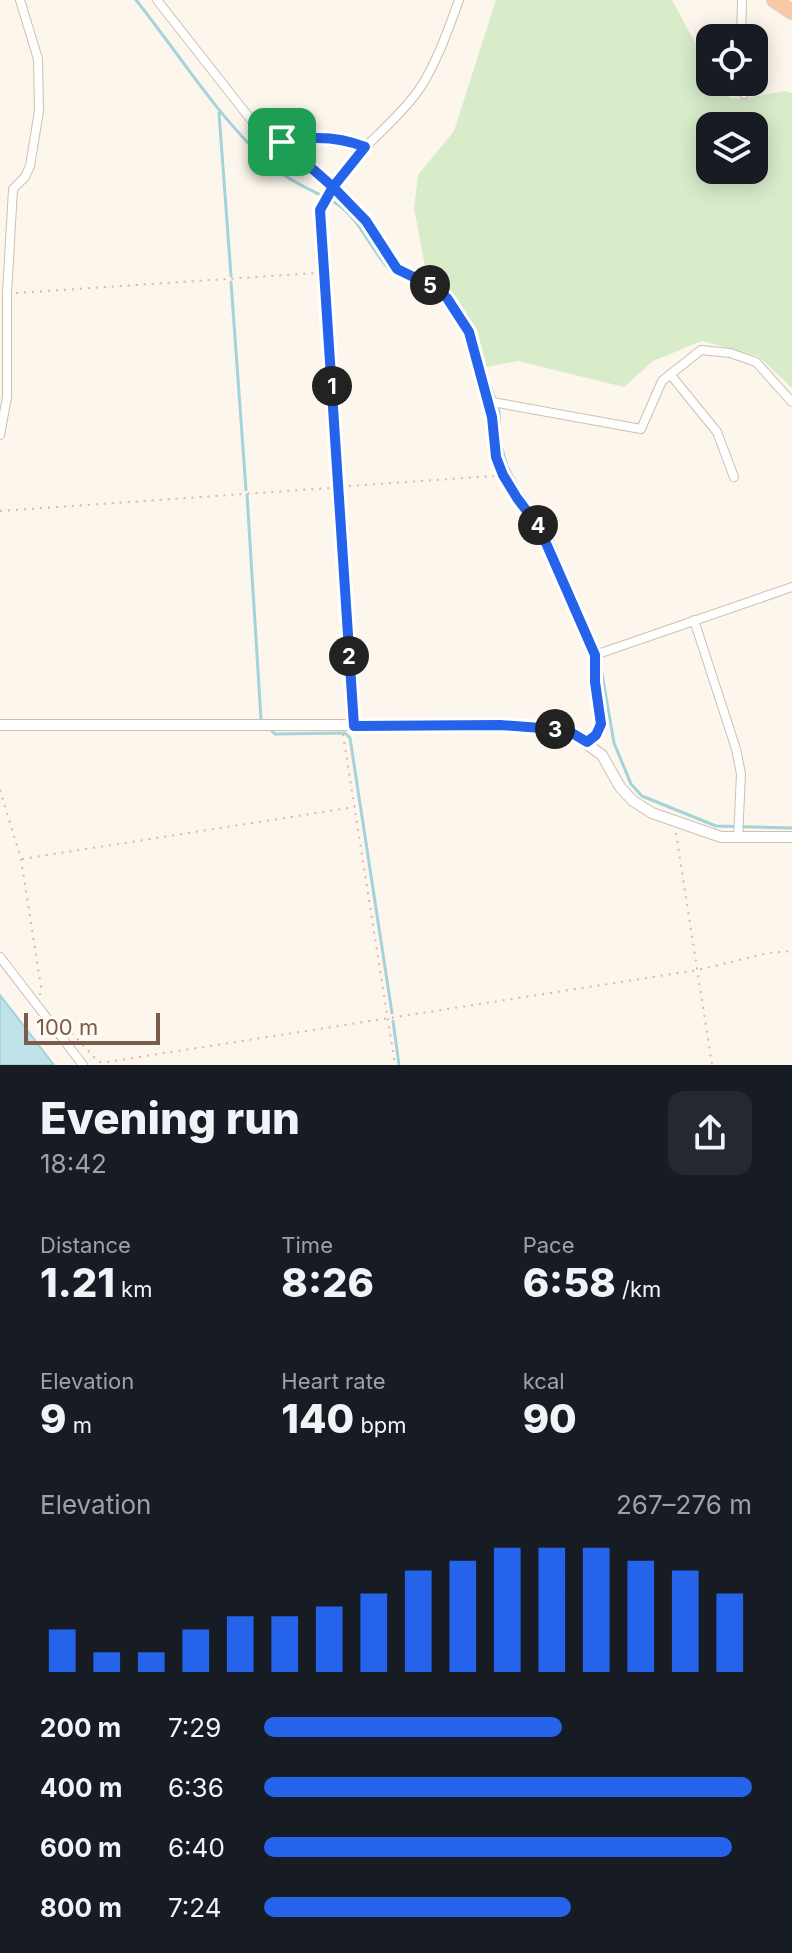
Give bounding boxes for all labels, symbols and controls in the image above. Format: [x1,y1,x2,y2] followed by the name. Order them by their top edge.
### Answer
[696,24,768,184] map controls
[696,24,768,96] button: locate
[248,108,316,176] pin
[696,112,768,184] button: layers
[260,120,304,164] icon: arrive
[410,265,450,305] pin: 5
[423,272,437,298] text: 5
[312,366,352,406] pin: 1
[327,373,337,399] text: 1
[518,505,558,545] pin: 4
[531,512,545,538] text: 4
[329,636,369,676] pin: 2
[342,643,356,669] text: 2
[535,709,575,749] pin: 3
[548,716,562,742] text: 3
[24,1009,160,1045] scale bar
[36,1014,98,1040] text: 100 m
[40,1091,300,1145] text: Evening run
[668,1091,752,1175] button: share
[40,1148,107,1179] text: 18:42
[40,1232,131,1258] text: Distance
[281,1232,333,1258] text: Time
[523,1232,574,1258] text: Pace
[40,1258,115,1307] text: 1.21
[281,1258,374,1307] text: 8:26
[523,1258,616,1307] text: 6:58
[115,1276,152,1302] text: km
[616,1276,661,1302] text: /km
[40,1368,134,1394] text: Elevation
[281,1368,386,1394] text: Heart rate
[523,1368,565,1394] text: kcal
[40,1394,66,1443] text: 9
[281,1394,354,1443] text: 140
[523,1394,577,1443] text: 90
[66,1412,92,1438] text: m
[354,1412,407,1438] text: bpm
[40,1489,151,1520] text: Elevation
[616,1489,752,1520] text: 267–276 m
[40,1712,121,1743] text: 200 m
[168,1712,221,1743] text: 7:29
[40,1772,123,1803] text: 400 m
[168,1772,224,1803] text: 6:36
[40,1832,122,1863] text: 600 m
[168,1832,225,1863] text: 6:40
[40,1892,122,1923] text: 800 m
[168,1892,222,1923] text: 7:24

